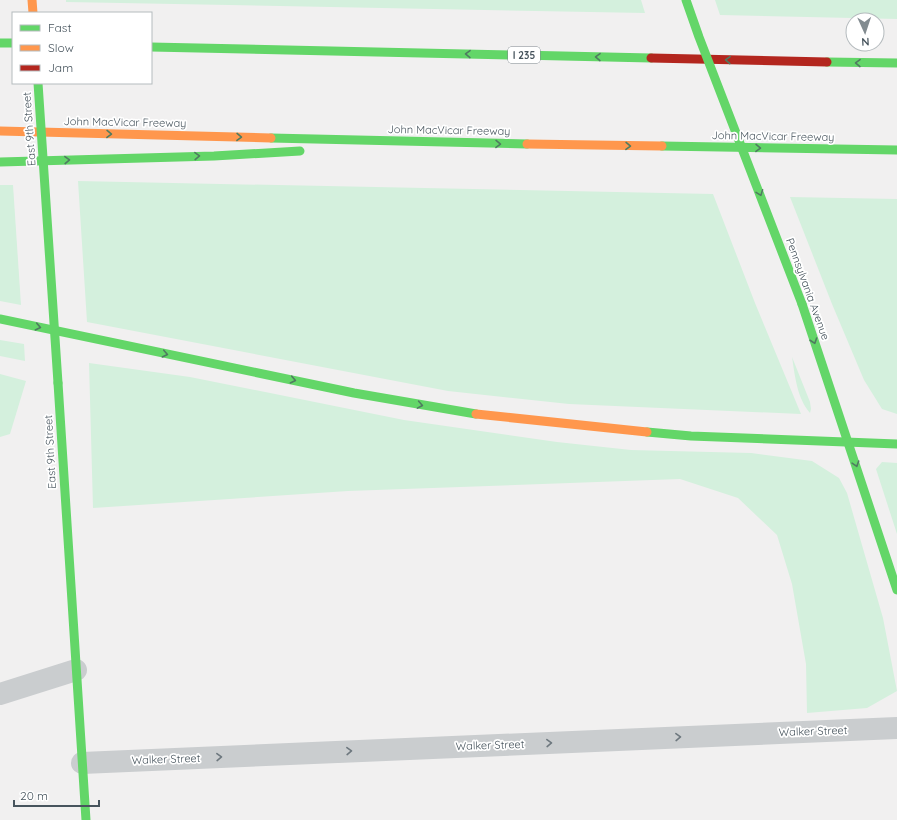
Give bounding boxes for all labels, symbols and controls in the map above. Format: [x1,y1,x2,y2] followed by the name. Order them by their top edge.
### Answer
[12,12,152,84] legend
[845,12,885,52] north arrow
[48,20,72,35] text: Fast
[861,35,870,49] text: N
[48,40,74,55] text: Slow
[508,47,540,63] road number: I 235
[465,50,471,58] one-way arrow
[595,53,601,61] one-way arrow
[725,56,731,65] one-way arrow
[855,59,861,67] one-way arrow
[48,60,73,75] text: Jam
[19,91,39,166] street label: East 9th Street
[63,114,187,130] street label: John MacVicar Freeway
[387,122,511,138] street label: John MacVicar Freeway
[711,128,835,144] street label: John MacVicar Freeway
[106,130,112,138] one-way arrow
[236,133,242,141] one-way arrow
[495,139,501,148] one-way arrow
[625,142,631,150] one-way arrow
[755,144,761,152] one-way arrow
[194,152,200,160] one-way arrow
[64,156,70,164] one-way arrow
[755,190,763,197] one-way arrow
[783,236,833,342] street label: Pennsylvania Avenue
[35,322,41,331] one-way arrow
[810,337,818,344] one-way arrow
[162,349,169,357] one-way arrow
[290,376,296,384] one-way arrow
[417,400,423,408] one-way arrow
[41,414,59,489] street label: East 9th Street
[851,460,860,467] one-way arrow
[778,723,848,739] street label: Walker Street
[675,733,681,741] one-way arrow
[455,737,525,753] street label: Walker Street
[546,738,552,747] one-way arrow
[346,747,352,756] one-way arrow
[131,751,201,767] street label: Walker Street
[216,753,222,761] one-way arrow
[14,782,99,808] scale bar
[20,788,48,803] text: 20 m

